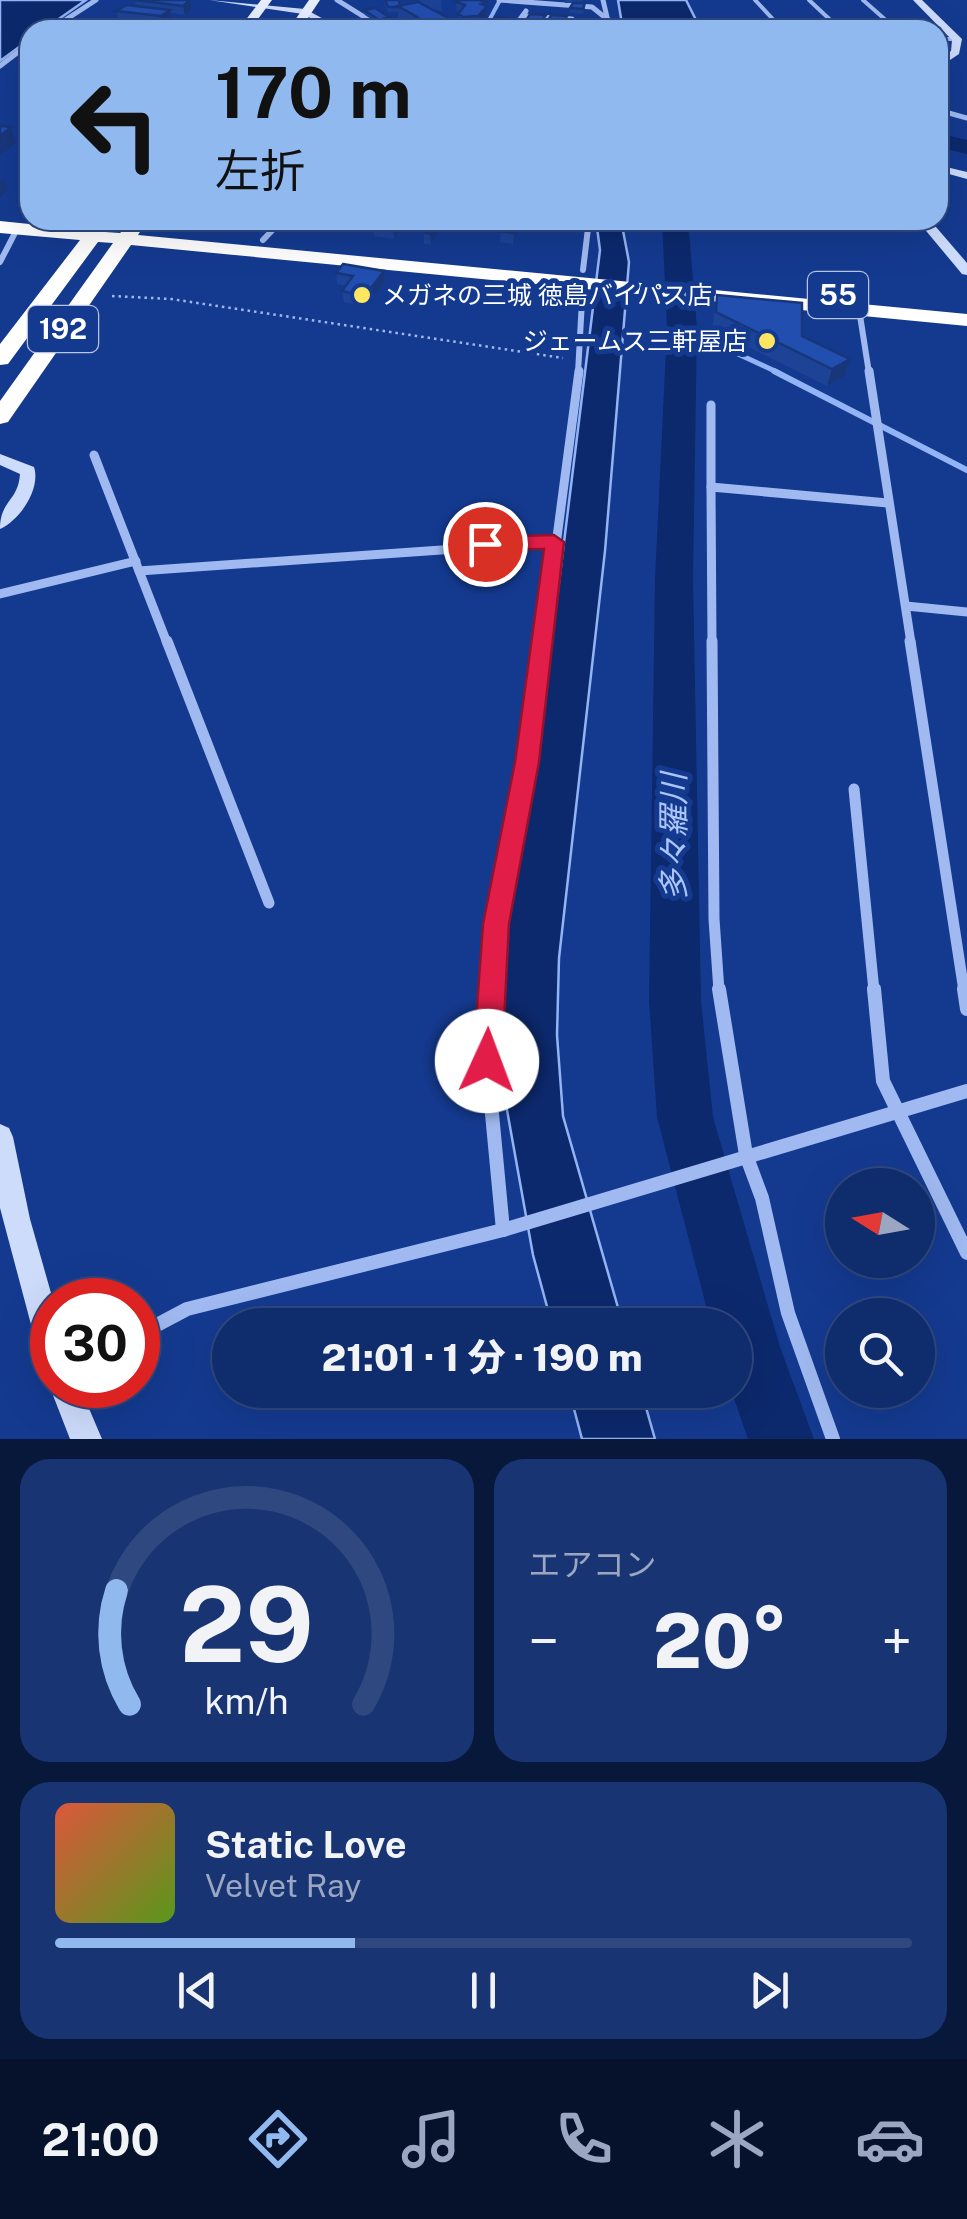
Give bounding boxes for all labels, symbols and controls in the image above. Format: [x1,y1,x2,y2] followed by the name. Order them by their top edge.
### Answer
[215,51,412,134] text: 170 m
[50,60,180,190] icon: left
[215,144,305,197] text: 左折
[808,272,868,318] road number: 55
[382,280,713,310] place label: メガネの三城 徳島バイパス店
[351,284,373,306] marker: メガネの三城 徳島バイパス店
[28,306,98,352] road number: 192
[523,326,747,356] place label: ジェームス三軒屋店
[756,330,778,352] marker: ジェームス三軒屋店
[443,502,528,587] pin
[458,517,513,572] icon: arrive
[655,770,692,901] water label: 多々羅川
[435,1009,539,1113] position arrow
[825,1168,935,1278] north arrow
[825,1168,935,1408] map controls
[30,1278,160,1408] speed limit sign: 30
[825,1298,935,1408] button: search
[322,1335,642,1380] text: 21:01 · 1 分 · 190 m
[529,1546,657,1583] text: エアコン
[179,1563,314,1685] text: 29
[653,1597,787,1685] text: 20°
[529,1609,559,1673] text: −
[881,1609,912,1673] text: +
[205,1680,289,1722] text: km/h
[205,1822,407,1867] text: Static Love
[205,1867,361,1904] text: Velvet Ray
[170,1963,225,2018] icon: previous
[456,1963,511,2018] icon: pause
[742,1963,797,2018] icon: next
[243,2104,313,2174] icon: directions
[396,2104,466,2174] icon: music
[549,2104,619,2174] icon: phone
[702,2104,772,2174] icon: climate
[855,2104,925,2174] icon: car
[42,2113,159,2166] text: 21:00

